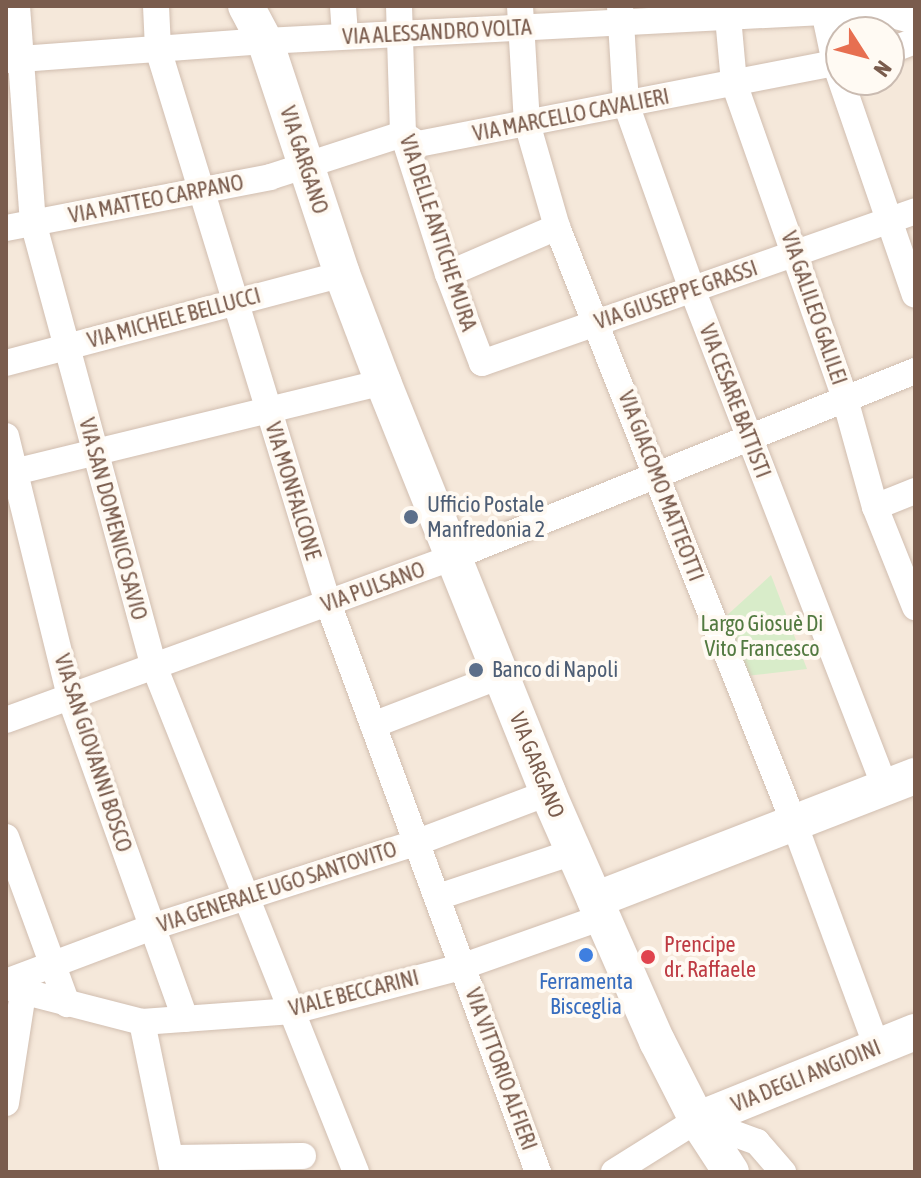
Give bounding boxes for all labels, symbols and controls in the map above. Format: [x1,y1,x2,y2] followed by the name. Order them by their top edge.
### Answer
[342,14,532,50] street label: VIA ALESSANDRO VOLTA
[825,16,905,96] north arrow
[868,56,897,82] text: N
[470,83,672,147] street label: VIA MARCELLO CAVALIERI
[274,103,334,217] street label: VIA GARGANO
[394,131,482,335] street label: VIA DELLE ANTICHE MURA
[66,169,246,229] street label: VIA MATTEO CARPANO
[775,228,853,388] street label: VIA GALILEO GALILEI
[591,255,761,335] street label: VIA GIUSEPPE GRASSI
[84,282,264,354] street label: VIA MICHELE BELLUCCI
[694,320,776,482] street label: VIA CESARE BATTISTI
[613,387,709,585] street label: VIA GIACOMO MATTEOTTI
[73,415,153,623] street label: VIA SAN DOMENICO SAVIO
[260,419,326,563] street label: VIA MONFALCONE
[427,491,545,542] place label: Ufficio Postale Manfredonia 2
[402,508,420,526] marker: Ufficio Postale Manfredonia 2
[318,556,428,618] street label: VIA PULSANO
[701,610,823,662] park label: Largo Giosuè Di Vito Francesco
[49,651,137,855] street label: VIA SAN GIOVANNI BOSCO
[492,657,618,683] place label: Banco di Napoli
[467,661,485,679] marker: Banco di Napoli
[504,708,570,822] street label: VIA GARGANO
[154,836,400,938] street label: VIA GENERALE UGO SANTOVITO
[664,931,756,982] place label: Prencipe dr. Raffaele
[577,946,595,964] marker: Ferramenta Bisceglia
[639,948,657,966] marker: Prencipe dr. Raffaele
[286,964,422,1022] street label: VIALE BECCARINI
[539,968,633,1020] place label: Ferramenta Bisceglia
[459,984,543,1154] street label: VIA VITTORIO ALFIERI
[727,1034,885,1118] street label: VIA DEGLI ANGIOINI

